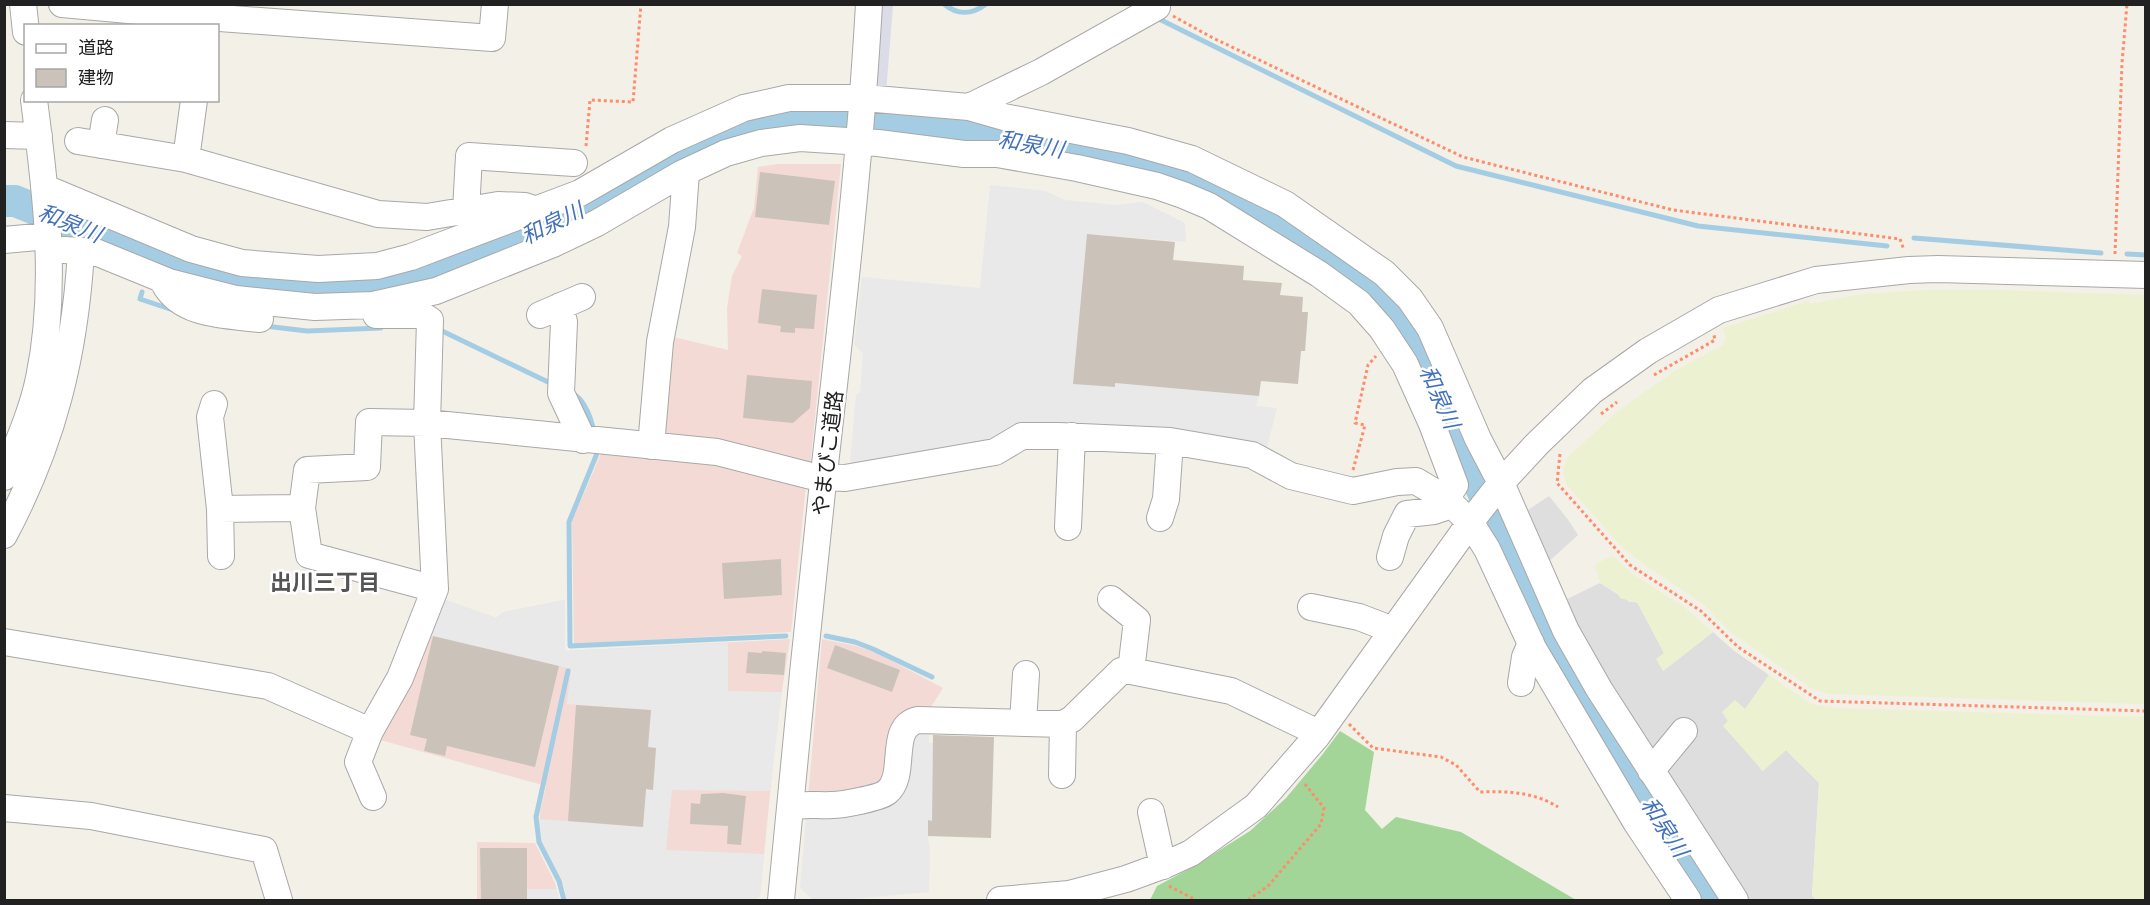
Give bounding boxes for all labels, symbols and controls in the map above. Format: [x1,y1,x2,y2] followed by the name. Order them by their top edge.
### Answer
[24,24,219,102] legend
[78,37,114,58] text: 道路
[78,67,114,88] text: 建物
[996,125,1068,163] water label: 和泉川
[517,196,589,249] water label: 和泉川
[35,199,107,248] water label: 和泉川
[1415,362,1466,434] water label: 和泉川
[807,389,847,517] street label: やまびこ道路
[270,569,380,595] district label: 出川三丁目
[1636,792,1695,863] water label: 和泉川

